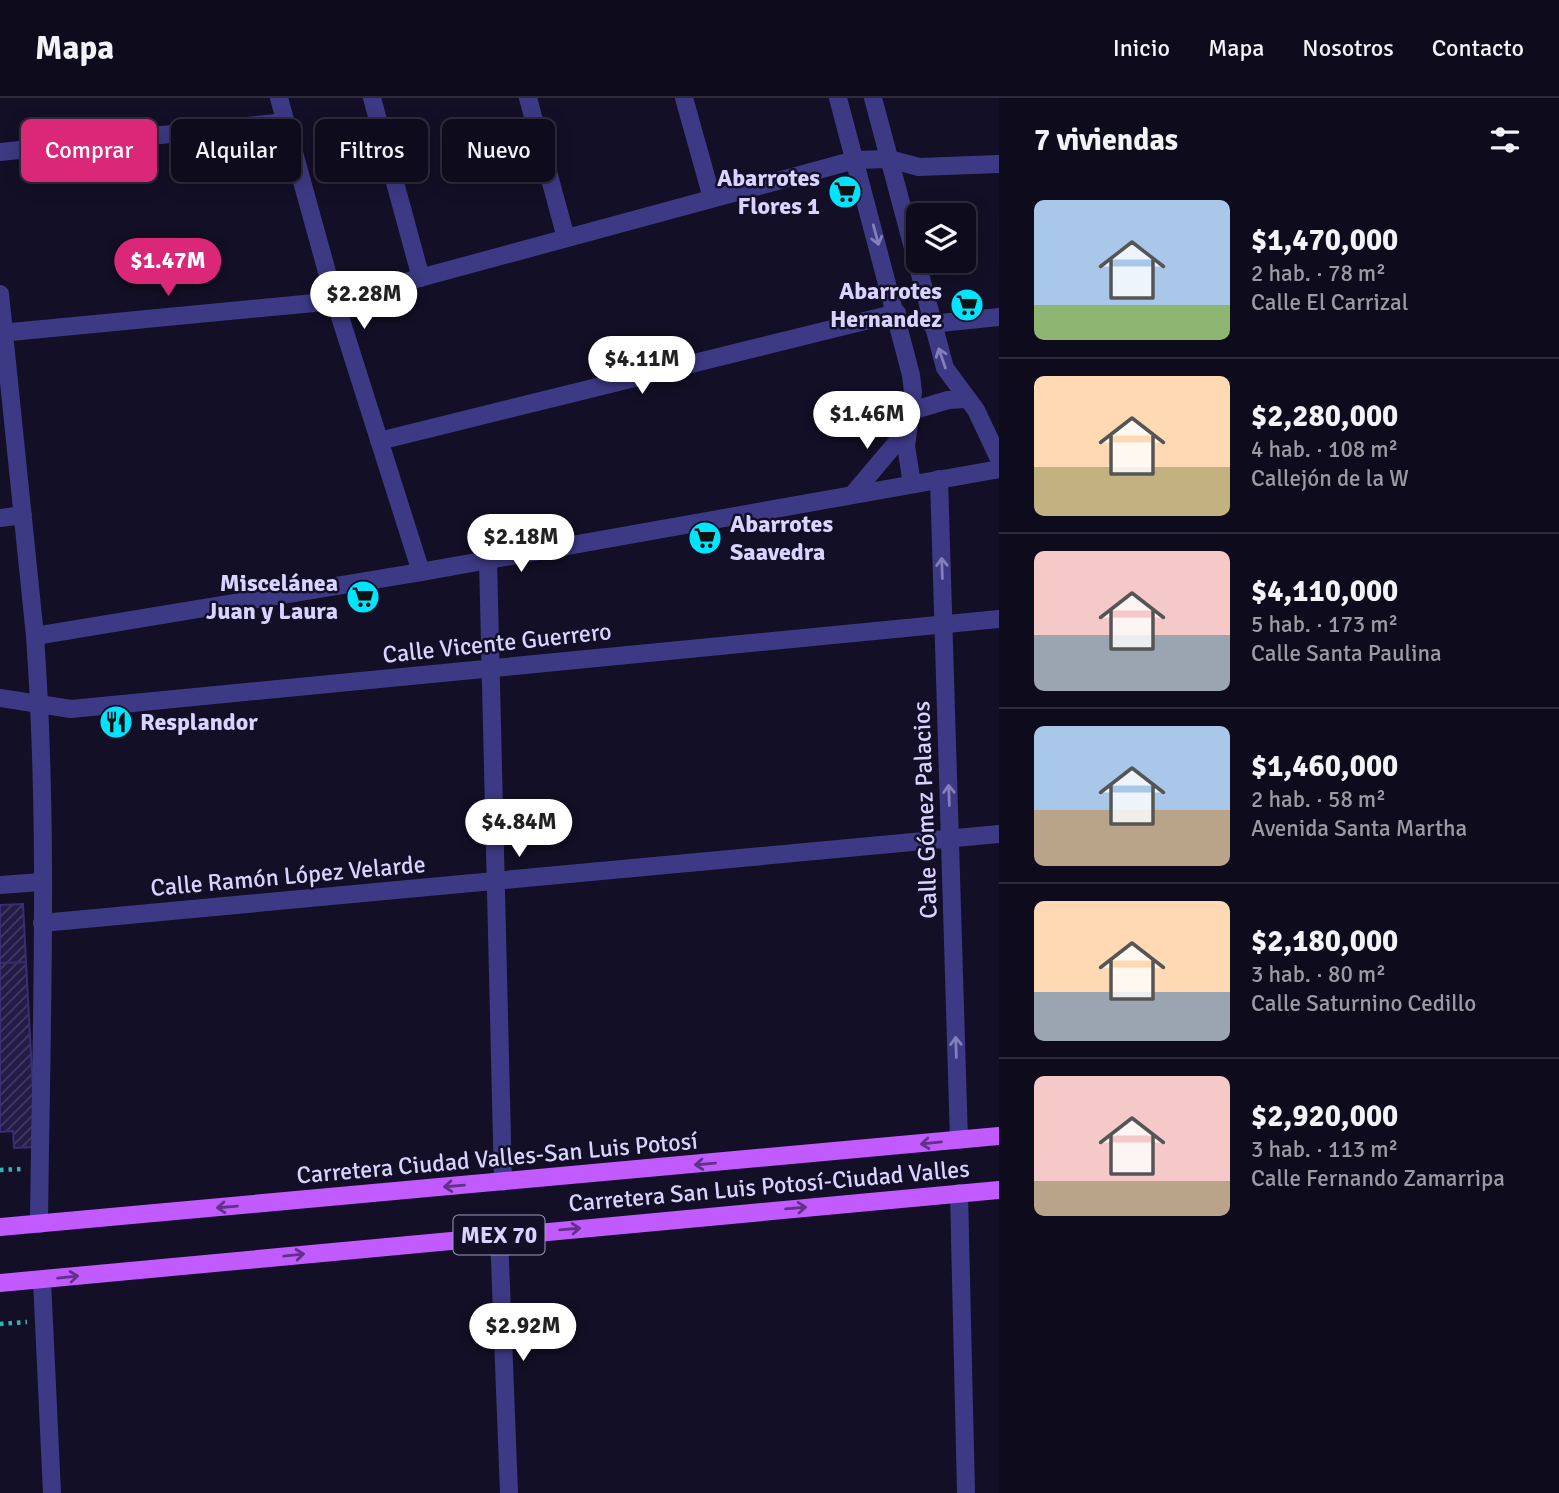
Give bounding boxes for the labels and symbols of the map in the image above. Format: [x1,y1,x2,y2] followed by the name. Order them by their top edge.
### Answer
[717,163,820,221] place label: Abarrotes Flores 1
[826,173,864,211] supermarket icon: Abarrotes Flores 1
[870,223,883,245] one-way arrow
[111,238,225,298] pin: $1.47M
[307,272,421,331] pin: $2.28M
[830,276,942,334] place label: Abarrotes Hernandez
[948,286,986,324] supermarket icon: Abarrotes Hernandez
[585,336,699,396] pin: $4.11M
[935,347,948,369] one-way arrow
[810,392,924,451] pin: $1.46M
[730,509,833,567] place label: Abarrotes Saavedra
[464,514,578,574] pin: $2.18M
[686,519,724,557] supermarket icon: Abarrotes Saavedra
[935,557,949,580] one-way arrow
[206,568,338,626] place label: Miscelánea Juan y Laura
[344,578,382,616] supermarket icon: Miscelánea Juan y Laura
[381,616,613,670] street label: Calle Vicente Guerrero
[906,701,944,919] street label: Calle Gómez Palacios
[97,703,135,741] restaurant icon: Resplandor
[140,707,258,737] place label: Resplandor
[942,784,955,807] one-way arrow
[462,800,576,859] pin: $4.84M
[149,849,427,903] street label: Calle Ramón López Velarde
[949,1036,963,1059] one-way arrow
[295,1125,699,1190] street label: Carretera Ciudad Valles-San Luis Potosí
[920,1136,943,1149] one-way arrow
[567,1154,971,1218] street label: Carretera San Luis Potosí-Ciudad Valles
[694,1158,716,1171] one-way arrow
[443,1180,465,1193] one-way arrow
[216,1201,239,1214] one-way arrow
[784,1201,807,1214] one-way arrow
[454,1216,544,1254] road number: MEX 70
[558,1222,580,1235] one-way arrow
[283,1248,305,1261] one-way arrow
[56,1270,79,1283] one-way arrow
[466,1304,580,1363] pin: $2.92M

